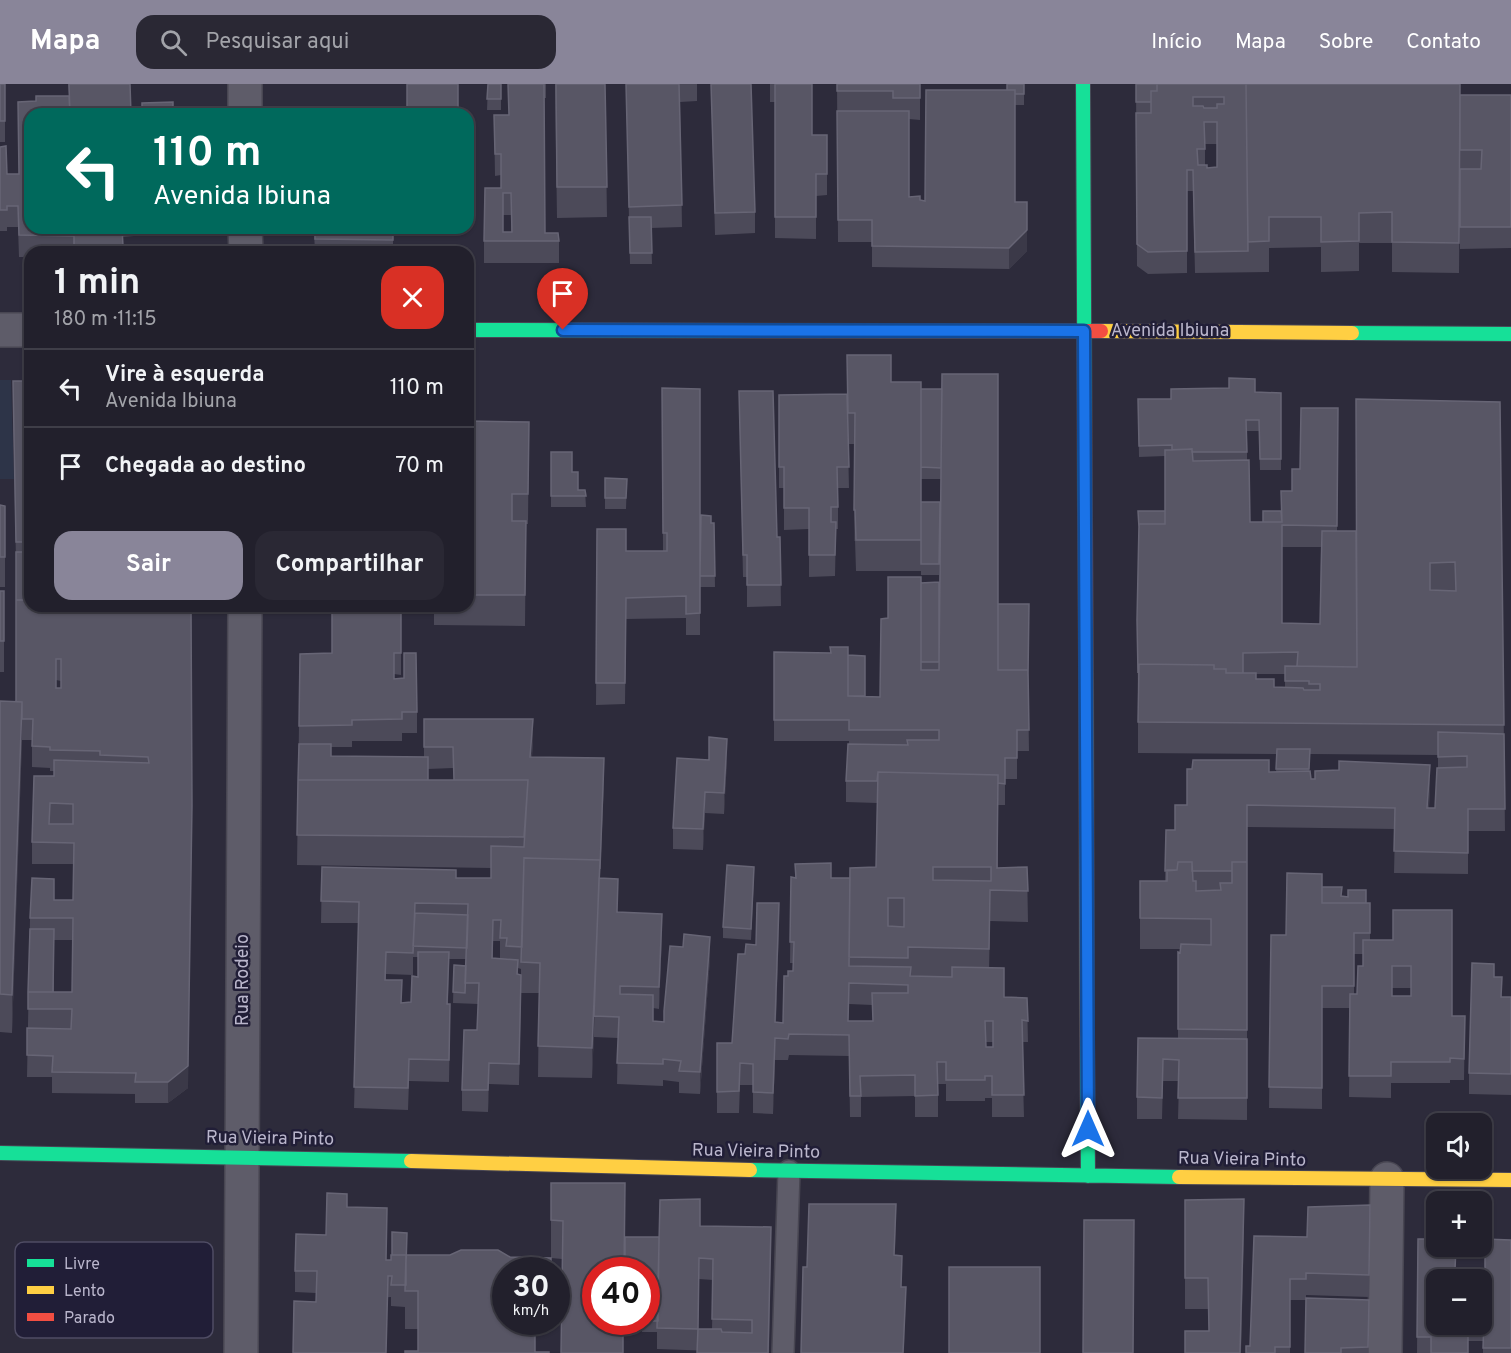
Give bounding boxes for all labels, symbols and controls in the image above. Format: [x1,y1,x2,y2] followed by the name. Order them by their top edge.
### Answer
[136,15,556,69] search box
[30,24,100,60] text: Mapa
[157,26,190,59] icon: search
[205,29,349,56] text: Pesquisar aqui
[1151,29,1202,56] text: Início
[1235,29,1286,56] text: Mapa
[1319,29,1373,56] text: Sobre
[1406,29,1481,56] text: Contato
[153,128,262,181] text: 110 m
[54,132,132,210] icon: left
[153,180,331,214] text: Avenida Ibiuna
[54,261,140,307] text: 1 min
[381,266,444,329] button: close
[537,268,588,330] pin
[546,277,579,310] icon: arrive
[54,307,157,333] text: 180 m · 11:15
[1111,320,1229,343] street label: Avenida Ibiuna
[105,362,264,389] text: Vire à esquerda
[54,372,87,405] icon: left
[390,375,444,402] text: 110 m
[105,389,237,415] text: Avenida Ibiuna
[54,450,87,483] icon: arrive
[105,453,306,480] text: Chegada ao destino
[395,453,444,480] text: 70 m
[54,531,243,600] button: Sair
[255,531,444,600] button: Compartilhar
[232,934,255,1026] street label: Rua Rodeio
[1056,1097,1120,1161] position arrow
[1426,1113,1492,1335] map controls
[1426,1113,1492,1179] button: sound
[206,1126,334,1152] street label: Rua Vieira Pinto
[692,1139,820,1165] street label: Rua Vieira Pinto
[1178,1147,1306,1173] street label: Rua Vieira Pinto
[1426,1191,1492,1257] button: +
[15,1242,213,1338] legend
[64,1255,100,1275] text: Livre
[582,1257,660,1335] speed limit sign: 40
[1426,1269,1492,1335] button: −
[512,1270,550,1307] text: 30
[64,1282,105,1302] text: Lento
[513,1302,549,1321] text: km/h
[64,1309,115,1329] text: Parado

